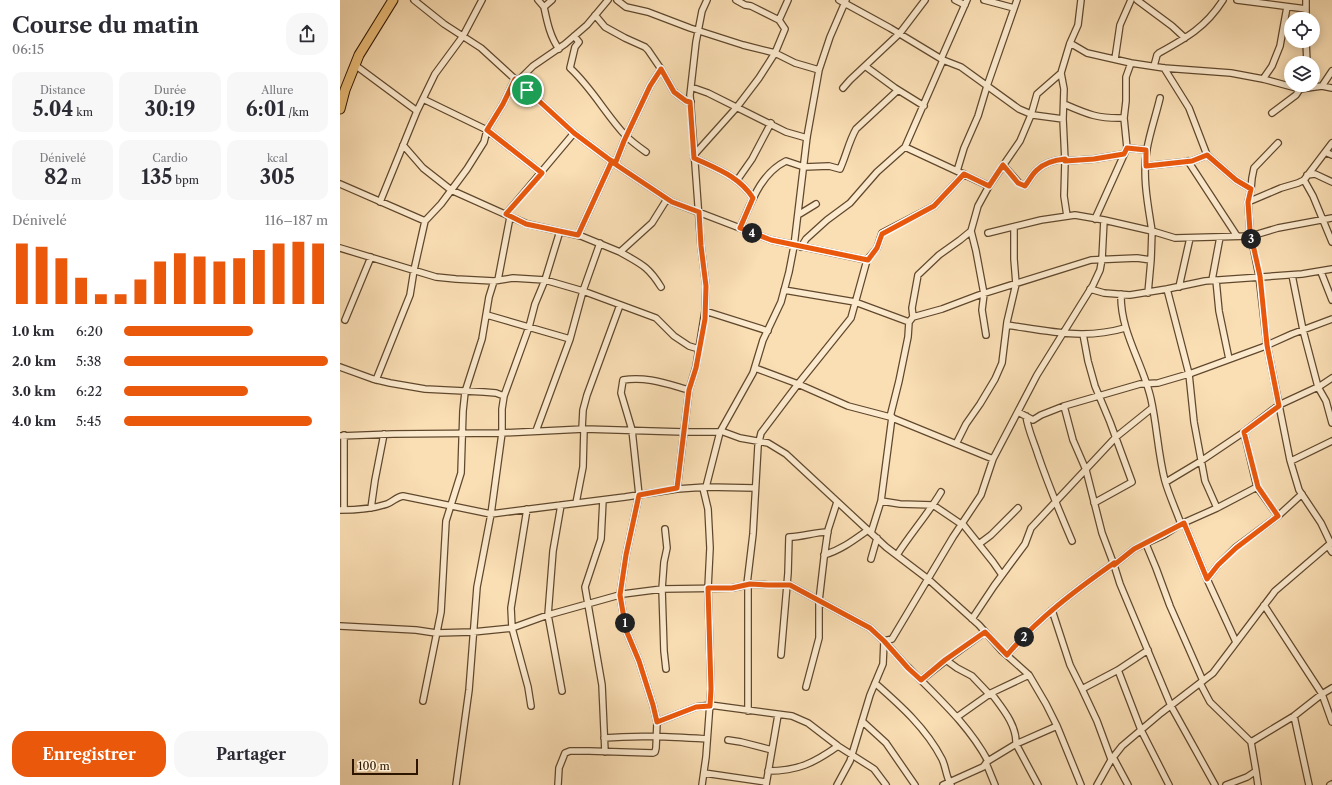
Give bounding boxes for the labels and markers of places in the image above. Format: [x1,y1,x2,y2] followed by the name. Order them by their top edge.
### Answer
[510,73,544,107] pin
[742,223,762,243] pin: 4
[1241,229,1261,249] pin: 3
[615,613,635,633] pin: 1
[1014,627,1034,647] pin: 2

